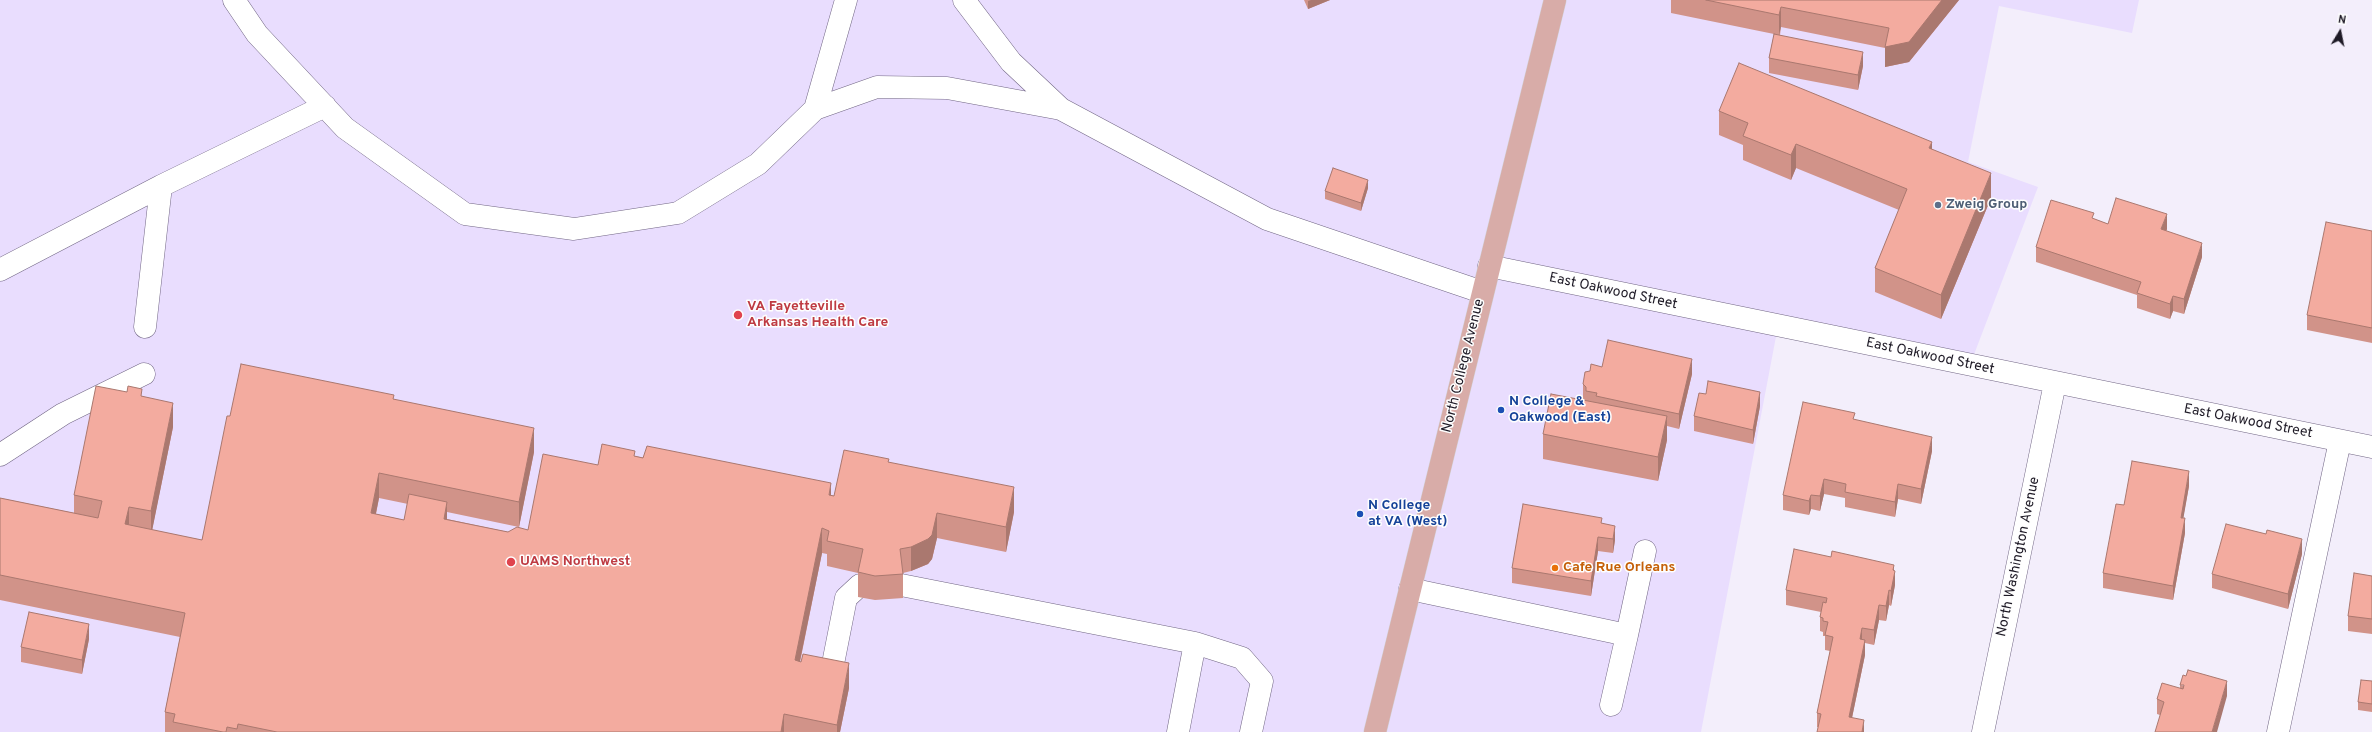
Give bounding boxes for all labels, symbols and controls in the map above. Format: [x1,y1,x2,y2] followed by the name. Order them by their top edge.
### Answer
[2320,12,2360,52] north arrow
[2337,13,2347,28] text: N
[1946,197,2027,213] place label: Zweig Group
[1933,200,1943,210] marker: Zweig Group
[1547,270,1679,314] street label: East Oakwood Street
[1439,297,1489,435] street label: North College Avenue
[747,299,888,332] place label: VA Fayetteville Arkansas Health Care
[732,309,744,321] marker: VA Fayetteville Arkansas Health Care
[1864,335,1996,379] street label: East Oakwood Street
[1509,394,1611,426] place label: N College & Oakwood (East)
[2182,401,2314,443] street label: East Oakwood Street
[1496,405,1506,415] marker: N College & Oakwood (East)
[1994,475,2044,639] street label: North Washington Avenue
[1368,498,1448,530] place label: N College at VA (West)
[1355,509,1365,519] marker: N College at VA (West)
[520,554,630,570] place label: UAMS Northwest
[505,556,517,568] marker: UAMS Northwest
[1563,560,1675,576] place label: Cafe Rue Orleans
[1550,563,1560,573] marker: Cafe Rue Orleans

